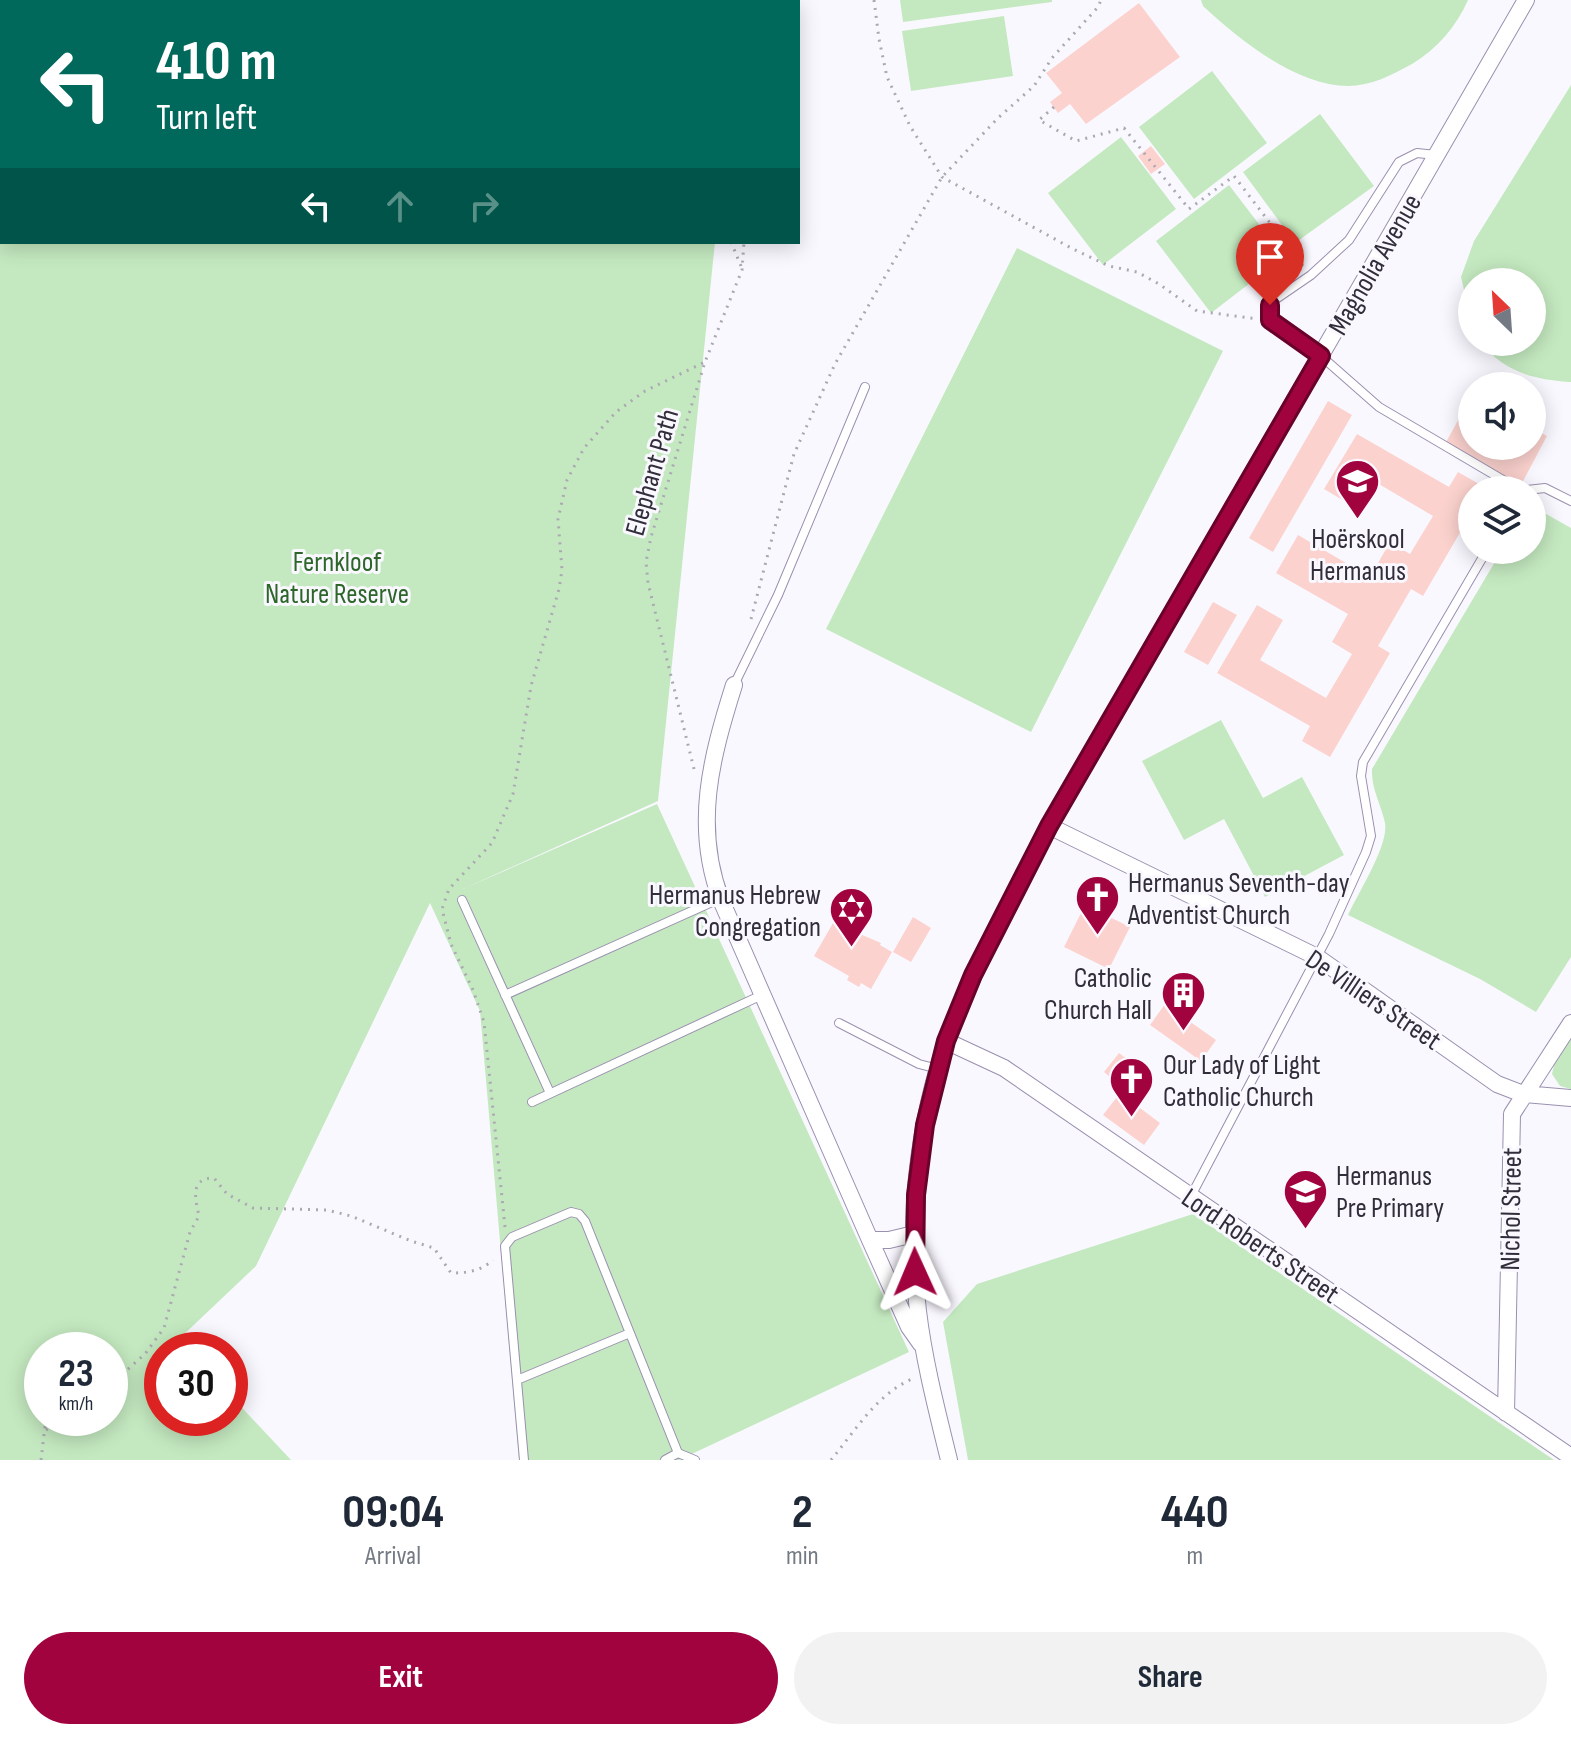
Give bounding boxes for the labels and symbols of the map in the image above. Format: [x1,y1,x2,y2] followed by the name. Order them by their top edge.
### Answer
[1322,189,1429,341] street label: Magnolia Avenue
[1236,223,1304,305] pin
[1458,268,1546,356] north arrow
[619,405,686,540] street label: Elephant Path
[1334,457,1382,520] school or university icon: Hoërskool Hermanus
[1310,523,1406,588] place label: Hoërskool Hermanus
[265,546,409,611] park label: Fernkloof Nature Reserve
[1127,867,1350,932] place label: Hermanus Seventh-day Adventist Church
[1073,874,1121,937] church icon: Hermanus Seventh-day Adventist Church
[649,879,821,944] place label: Hermanus Hebrew Congregation
[828,886,876,949] synagogue icon: Hermanus Hebrew Congregation
[1299,943,1447,1058] street label: De Villiers Street
[1044,962,1152,1027] place label: Catholic Church Hall
[1159,969,1207,1032] building icon: Catholic Church Hall
[1163,1049,1321,1114] place label: Our Lady of Light Catholic Church
[1108,1056,1156,1119] church icon: Our Lady of Light Catholic Church
[1494,1147,1529,1271] street label: Nichol Street
[1336,1160,1444,1225] place label: Hermanus Pre Primary
[1281,1167,1329,1230] school or university icon: Hermanus Pre Primary
[1175,1181,1345,1311] street label: Lord Roberts Street
[873,1230,957,1314] position arrow
[144,1332,248,1436] speed limit sign: 30

